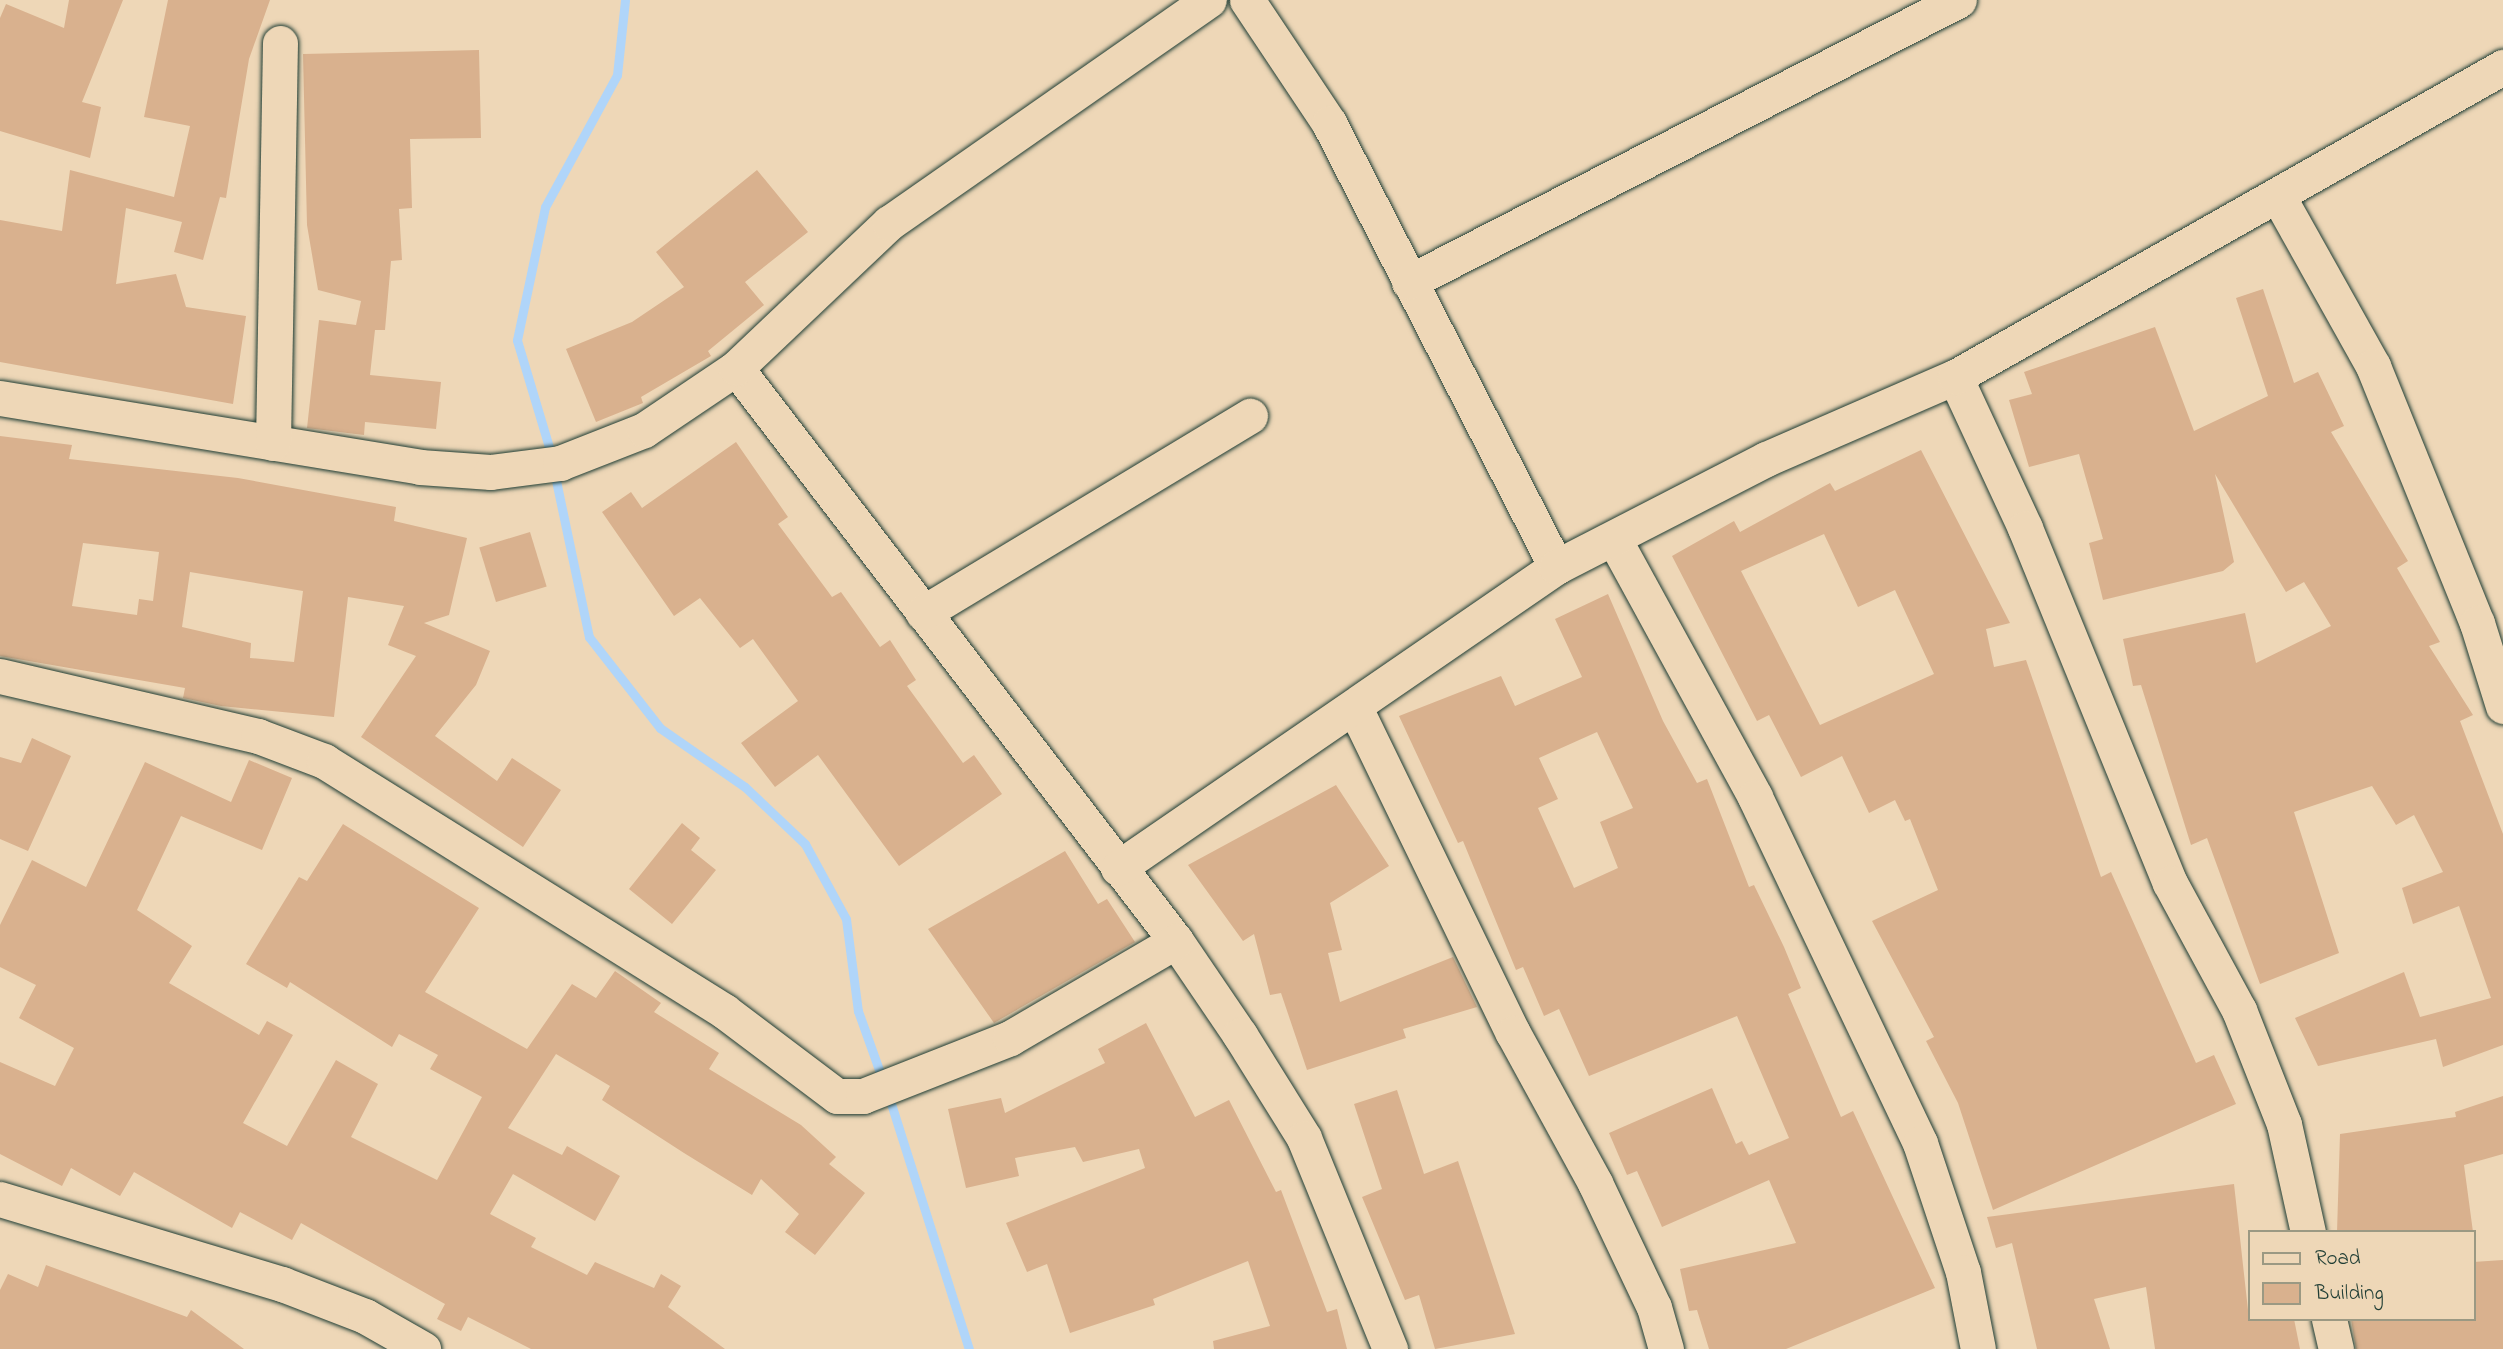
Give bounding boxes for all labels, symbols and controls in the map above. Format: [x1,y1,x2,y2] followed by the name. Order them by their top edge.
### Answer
[2248,1230,2475,1321] legend
[2315,1244,2361,1274] text: Road
[2315,1279,2384,1309] text: Building

